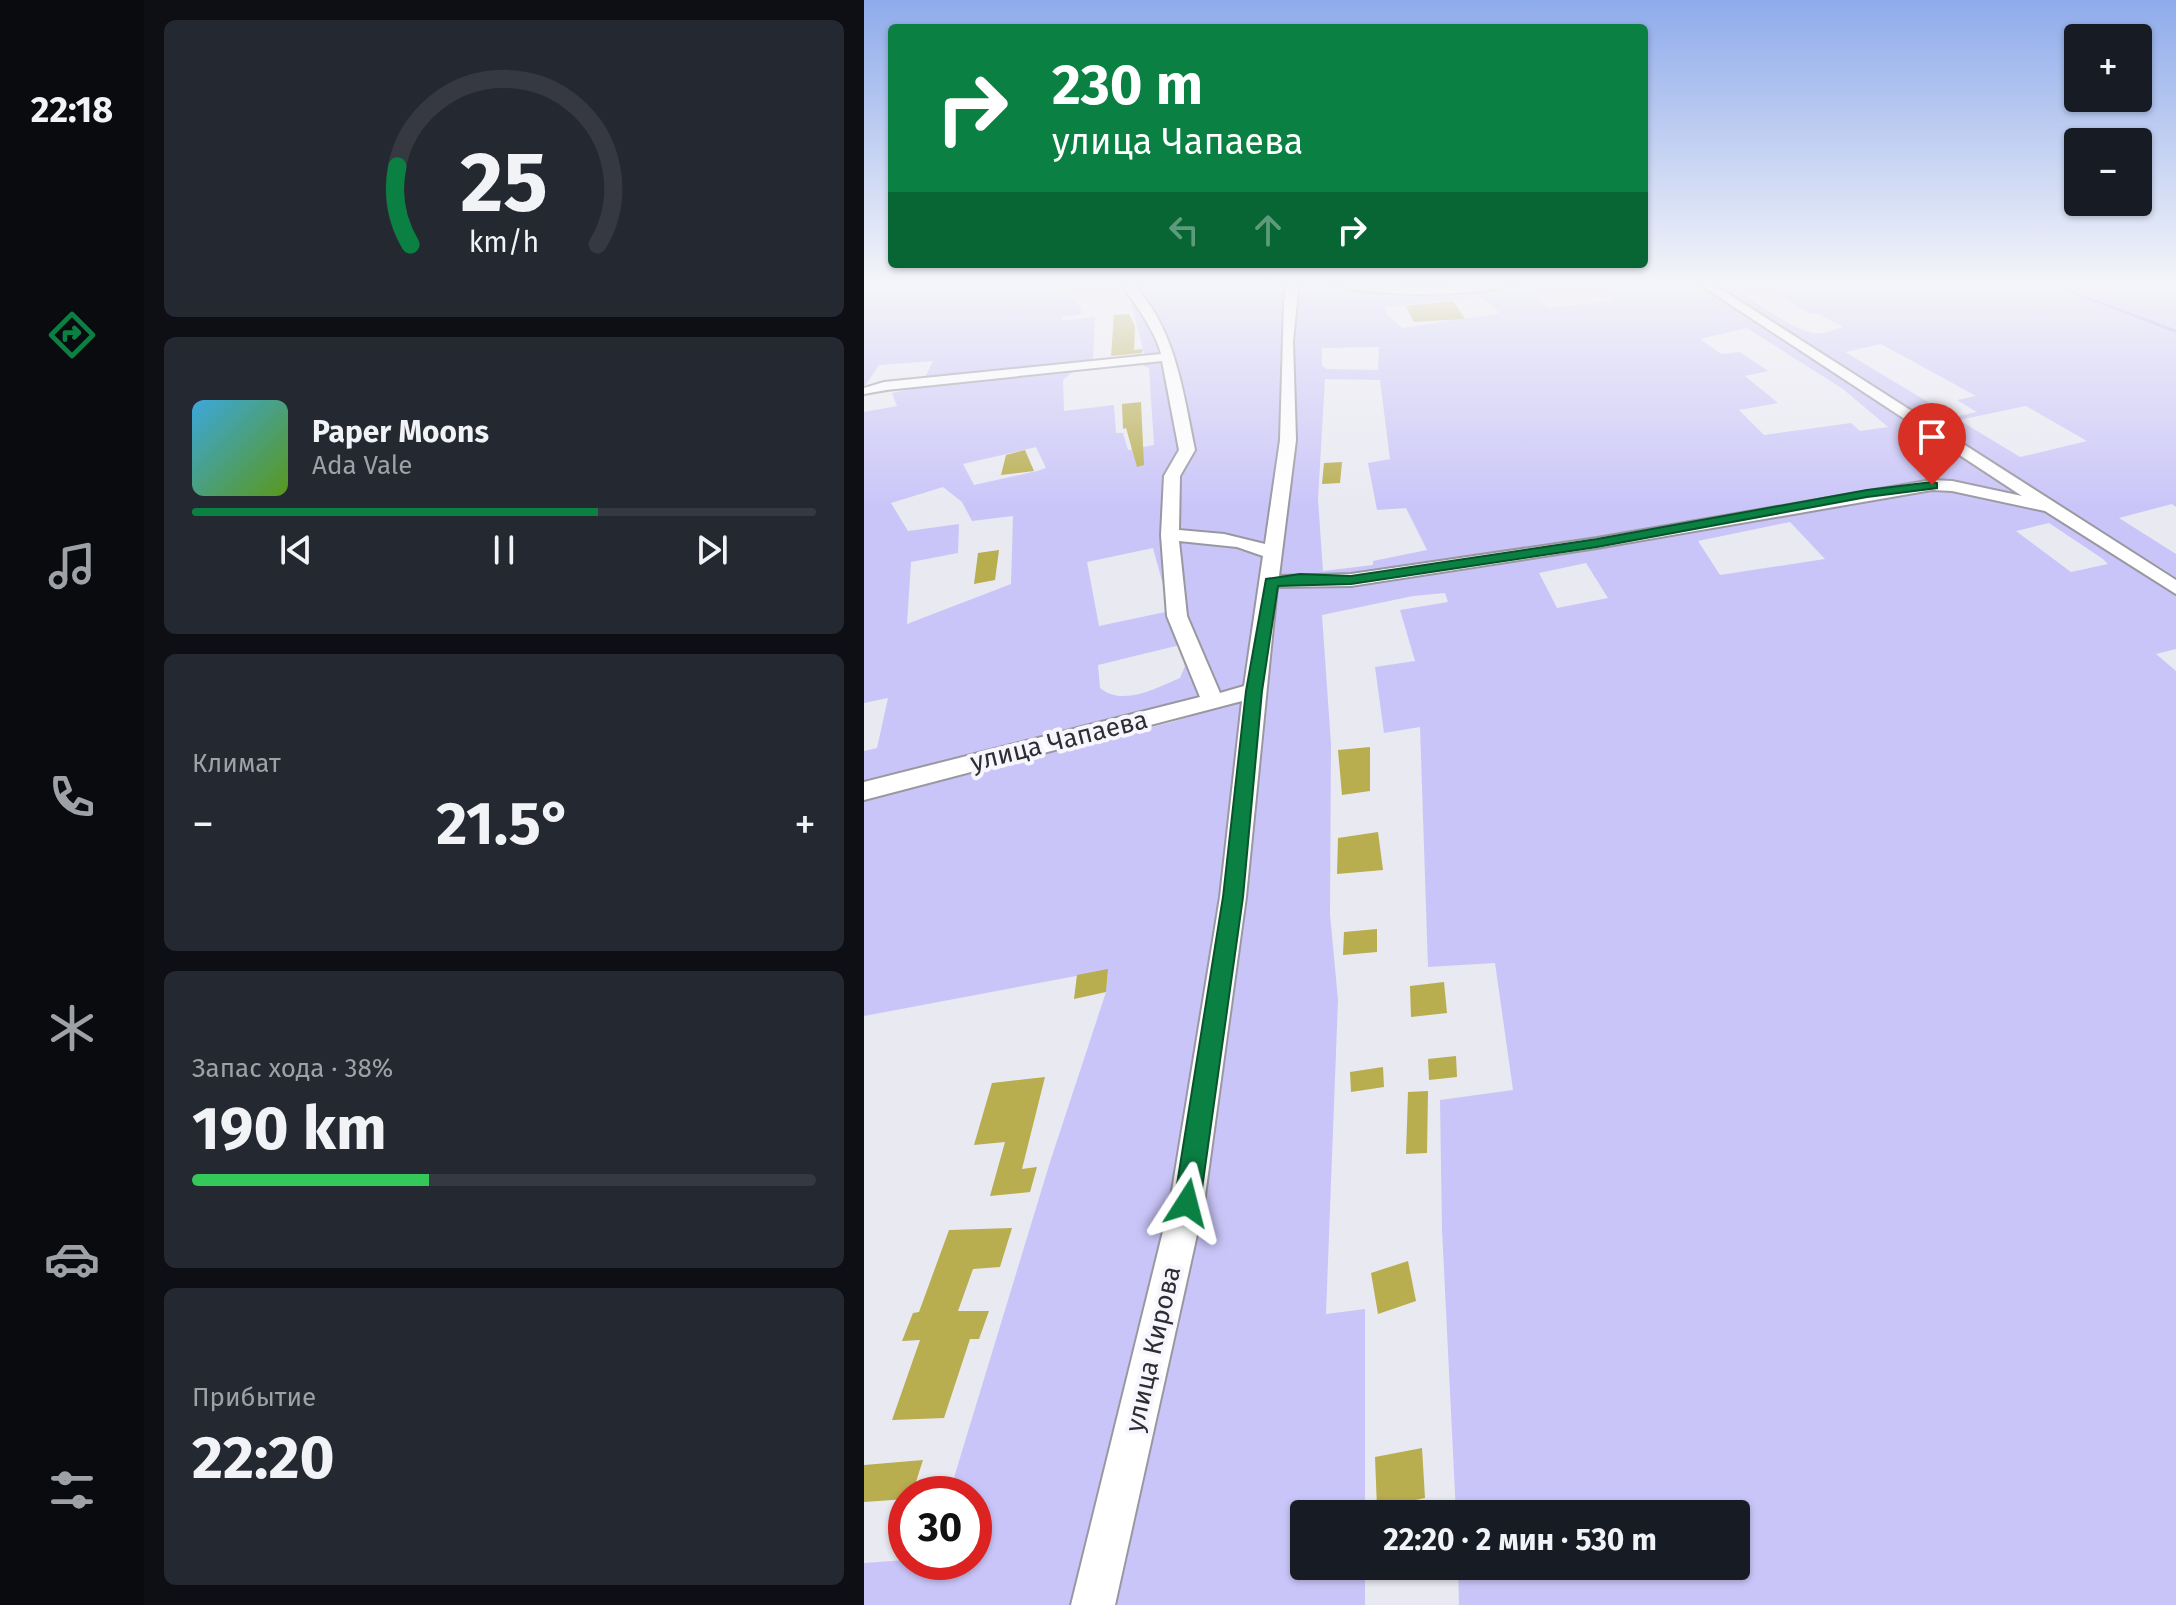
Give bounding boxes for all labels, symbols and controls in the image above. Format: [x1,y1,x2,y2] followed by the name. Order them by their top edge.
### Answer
[2064,24,2152,216] map controls
[2064,24,2152,112] button: +
[1052,52,1203,119] text: 230 m
[920,56,1024,160] icon: right
[31,88,113,132] text: 22:18
[1052,120,1303,164] text: улица Чапаева
[2064,128,2152,216] button: −
[460,132,548,232] text: 25
[1162,208,1206,252] icon: left
[1246,208,1290,252] icon: ahead
[1330,208,1374,252] icon: right
[469,225,539,260] text: km/h
[44,307,100,363] icon: directions
[1898,403,1966,485] pin
[312,414,489,450] text: Paper Moons
[1910,415,1954,459] icon: arrive
[312,450,412,481] text: Ada Vale
[274,528,318,572] icon: previous
[482,528,526,572] icon: pause
[690,528,734,572] icon: next
[44,538,100,594] icon: music
[967,704,1151,778] street label: улица Чапаева
[192,748,281,779] text: Климат
[44,769,100,825] icon: phone
[436,788,572,860] text: 21.5°
[192,798,214,851] text: −
[794,798,816,851] text: +
[44,1000,100,1056] icon: climate
[192,1053,393,1084] text: Запас хода · 38%
[192,1093,387,1165] text: 190 km
[1145,1161,1229,1245] position arrow
[44,1231,100,1287] icon: car
[1119,1263,1187,1435] street label: улица Кирова
[192,1382,316,1413] text: Прибытие
[192,1422,335,1494] text: 22:20
[44,1462,100,1518] icon: filters
[888,1476,992,1580] speed limit sign: 30
[1383,1522,1657,1558] text: 22:20 · 2 мин · 530 m

